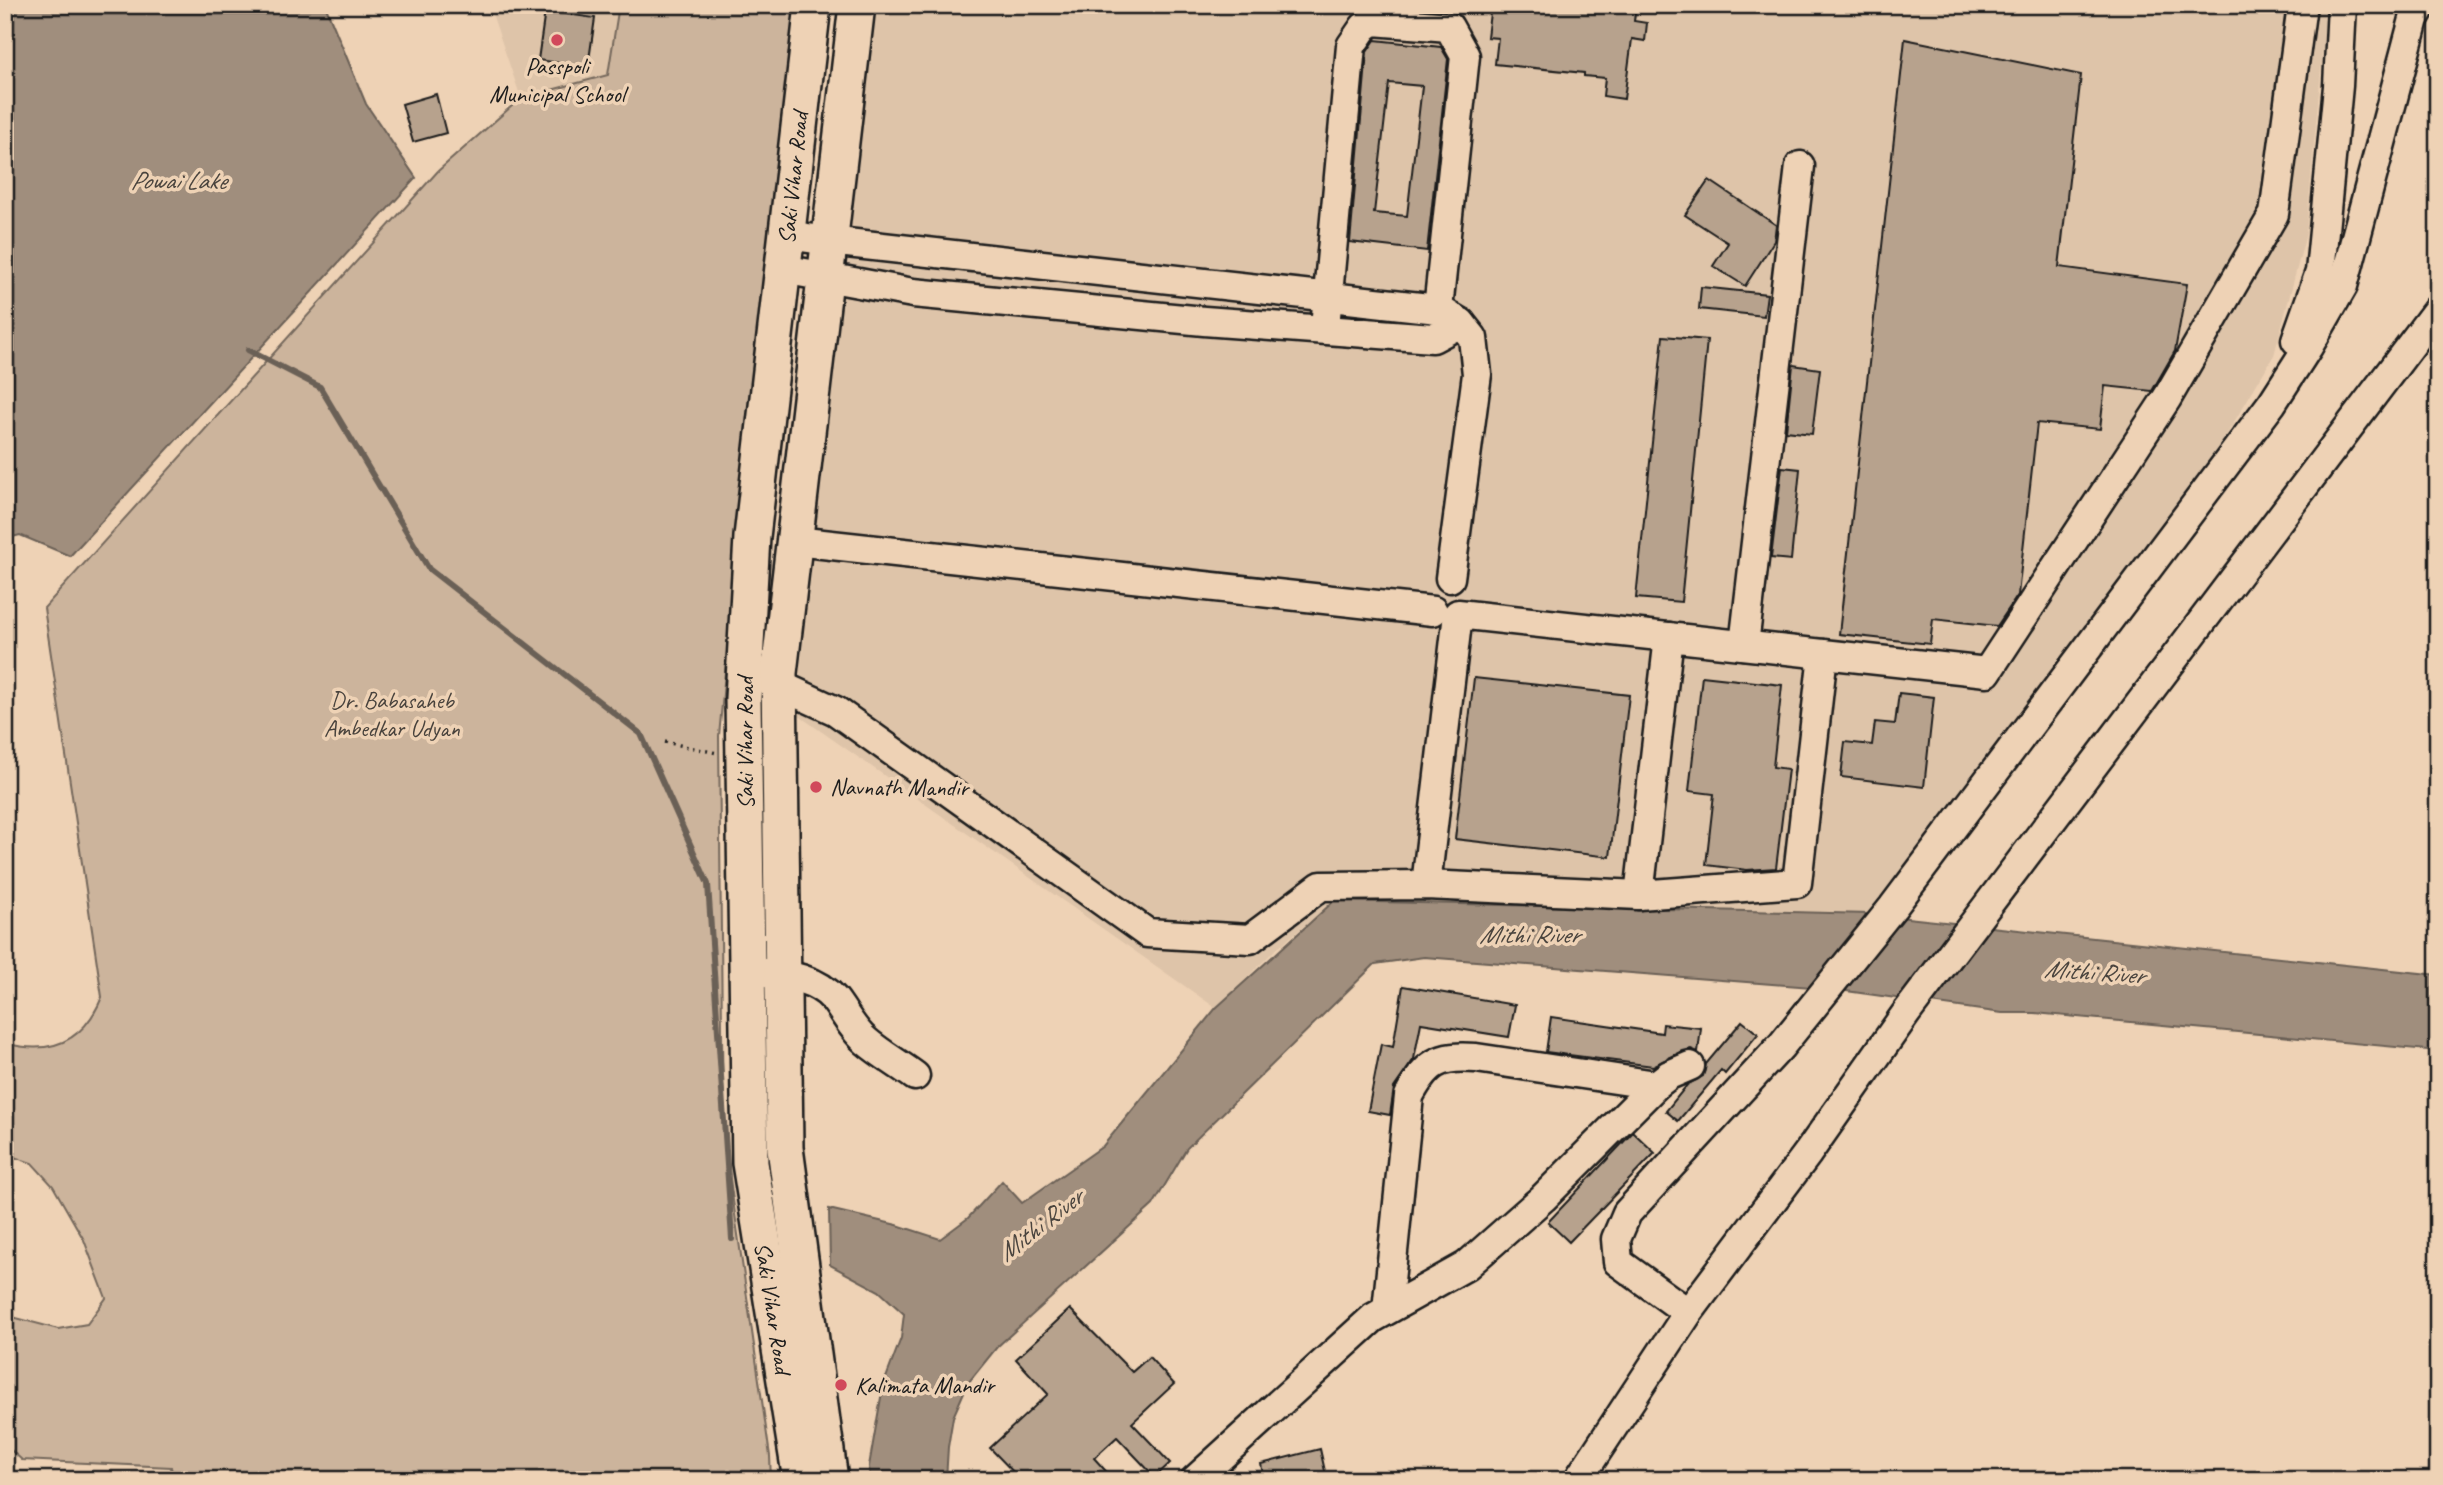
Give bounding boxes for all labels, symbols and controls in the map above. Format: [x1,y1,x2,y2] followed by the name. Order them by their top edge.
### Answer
[549,32,565,48] marker: Passpoli Municipal School
[489,51,629,109] place label: Passpoli Municipal School
[771,107,815,245] street label: Saki Vihar Road
[130,164,229,197] water label: Powai Lake
[730,673,760,809] street label: Saki Vihar Road
[324,685,460,743] park label: Dr. Babasaheb Ambedkar Udyan
[830,772,970,802] place label: Navnath Mandir
[808,779,824,795] marker: Navnath Mandir
[1479,918,1583,951] water label: Mithi River
[2043,952,2149,992] water label: Mithi River
[991,1178,1093,1269] water label: Mithi River
[748,1240,799,1379] street label: Saki Vihar Road
[855,1370,996,1400] place label: Kalimata Mandir
[833,1377,849,1393] marker: Kalimata Mandir

